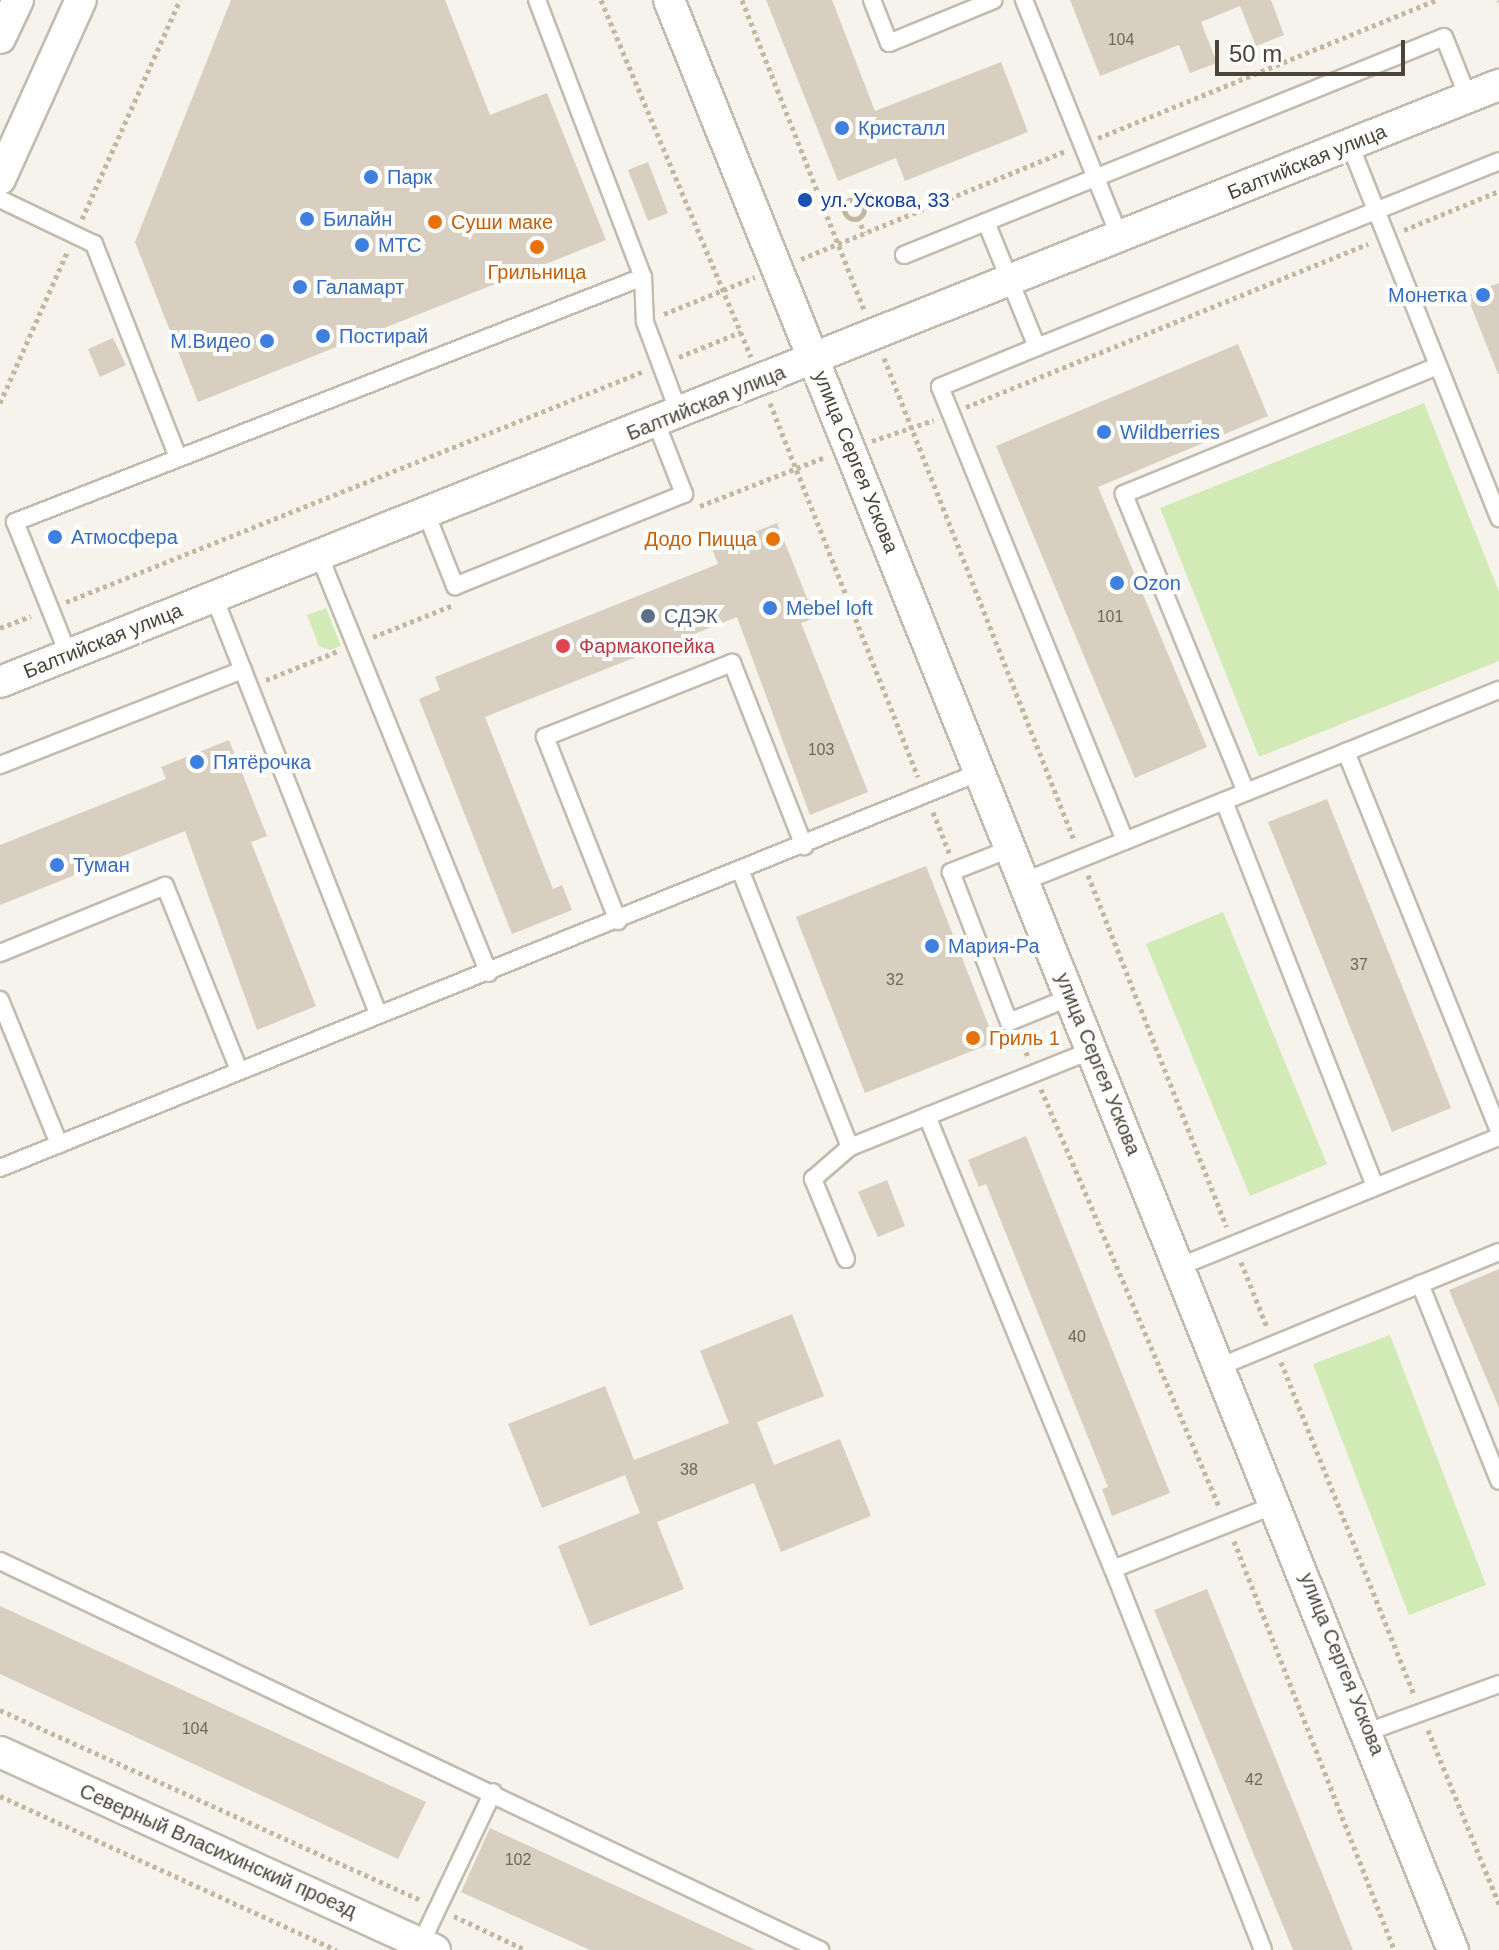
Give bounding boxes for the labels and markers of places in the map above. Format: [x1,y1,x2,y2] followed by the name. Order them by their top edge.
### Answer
[858,116,945,140] place label: Кристалл
[833,119,851,137] marker: Кристалл
[387,165,432,189] place label: Парк
[362,168,380,186] marker: Парк
[821,188,950,212] place label: ул. Ускова, 33
[796,191,814,209] marker: ул. Ускова, 33
[323,207,392,231] place label: Билайн
[298,210,316,228] marker: Билайн
[451,210,553,234] place label: Суши маке
[426,213,444,231] marker: Суши маке
[378,233,421,257] place label: МТС
[353,236,371,254] marker: МТС
[528,238,546,256] marker: Грильница
[488,260,586,284] place label: Грильница
[316,275,404,299] place label: Галамарт
[291,278,309,296] marker: Галамарт
[1388,283,1467,307] place label: Монетка
[1474,286,1492,304] marker: Монетка
[339,324,428,348] place label: Постирай
[314,327,332,345] marker: Постирай
[170,329,251,353] place label: М.Видео
[258,332,276,350] marker: М.Видео
[1120,420,1220,444] place label: Wildberries
[1095,423,1113,441] marker: Wildberries
[71,525,178,549] place label: Атмосфера
[645,527,757,551] place label: Додо Пицца
[46,528,64,546] marker: Атмосфера
[764,530,782,548] marker: Додо Пицца
[1133,571,1181,595] place label: Ozon
[1108,574,1126,592] marker: Ozon
[786,596,873,620] place label: Mebel loft
[761,599,779,617] marker: Mebel loft
[664,604,718,628] place label: СДЭК
[639,607,657,625] marker: СДЭК
[579,634,715,658] place label: Фармакопейка
[554,637,572,655] marker: Фармакопейка
[213,750,311,774] place label: Пятёрочка
[188,753,206,771] marker: Пятёрочка
[73,853,130,877] place label: Туман
[48,856,66,874] marker: Туман
[948,934,1040,958] place label: Мария-Ра
[923,937,941,955] marker: Мария-Ра
[989,1026,1060,1050] place label: Гриль 1
[964,1029,982,1047] marker: Гриль 1

